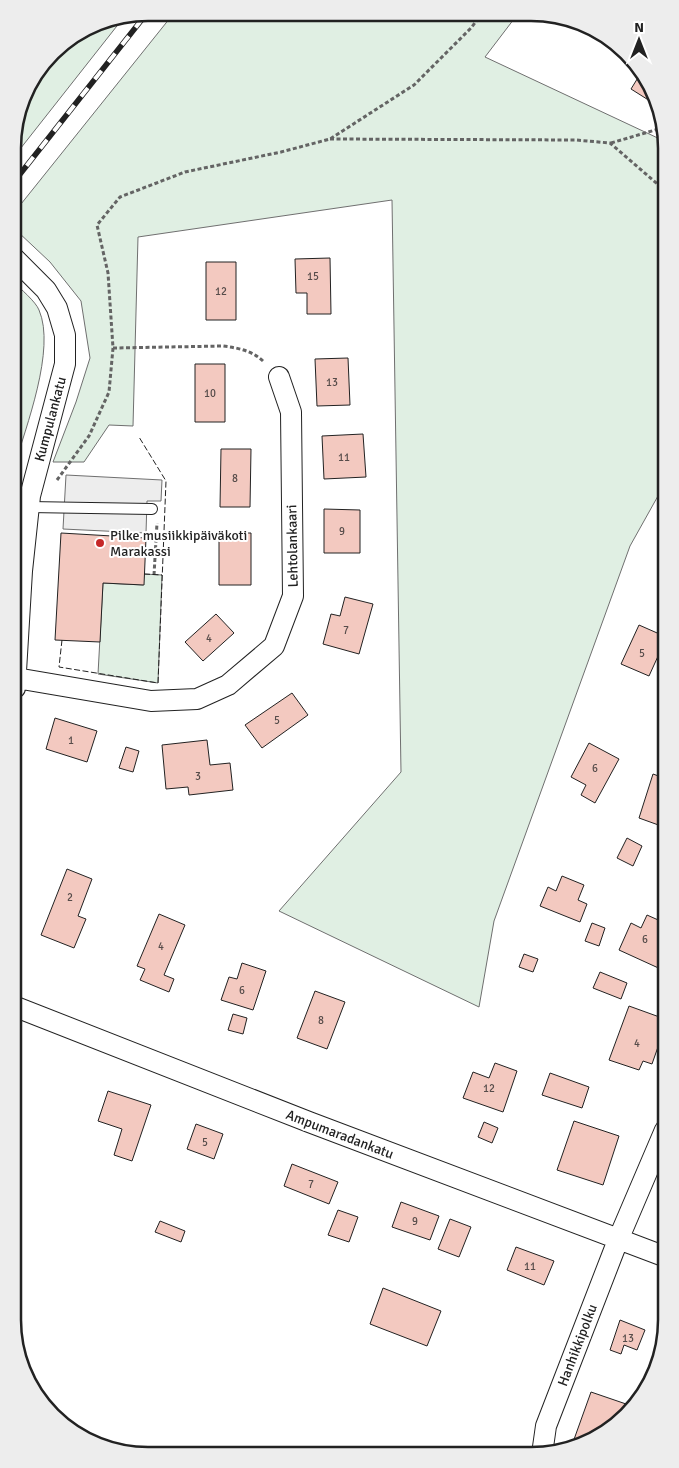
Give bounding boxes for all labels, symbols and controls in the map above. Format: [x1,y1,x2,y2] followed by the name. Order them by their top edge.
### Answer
[614,15,664,65] north arrow
[634,19,644,36] text: N
[307,270,319,283] house number: 15
[215,285,227,298] house number: 12
[31,375,70,464] street label: Kumpulankatu
[326,376,338,389] house number: 13
[204,387,216,400] house number: 10
[338,451,350,464] house number: 11
[232,472,238,485] house number: 8
[283,504,302,588] street label: Lehtolankaari
[339,525,345,538] house number: 9
[110,527,247,560] place label: Pilke musiikkipäiväkoti Marakassi
[94,537,106,549] marker: Pilke musiikkipäiväkoti Marakassi
[343,624,349,637] house number: 7
[206,632,212,645] house number: 4
[639,647,645,660] house number: 5
[274,714,280,727] house number: 5
[68,734,74,747] house number: 1
[592,762,598,775] house number: 6
[195,770,201,783] house number: 3
[67,891,73,904] house number: 2
[642,933,648,946] house number: 6
[158,940,164,953] house number: 4
[239,984,245,997] house number: 6
[318,1014,324,1027] house number: 8
[634,1037,640,1050] house number: 4
[483,1082,495,1095] house number: 12
[284,1106,396,1163] street label: Ampumaradankatu
[202,1136,208,1149] house number: 5
[308,1178,314,1191] house number: 7
[412,1215,418,1228] house number: 9
[524,1260,536,1273] house number: 11
[554,1302,601,1389] street label: Hanhikkipolku
[622,1332,634,1345] house number: 13

